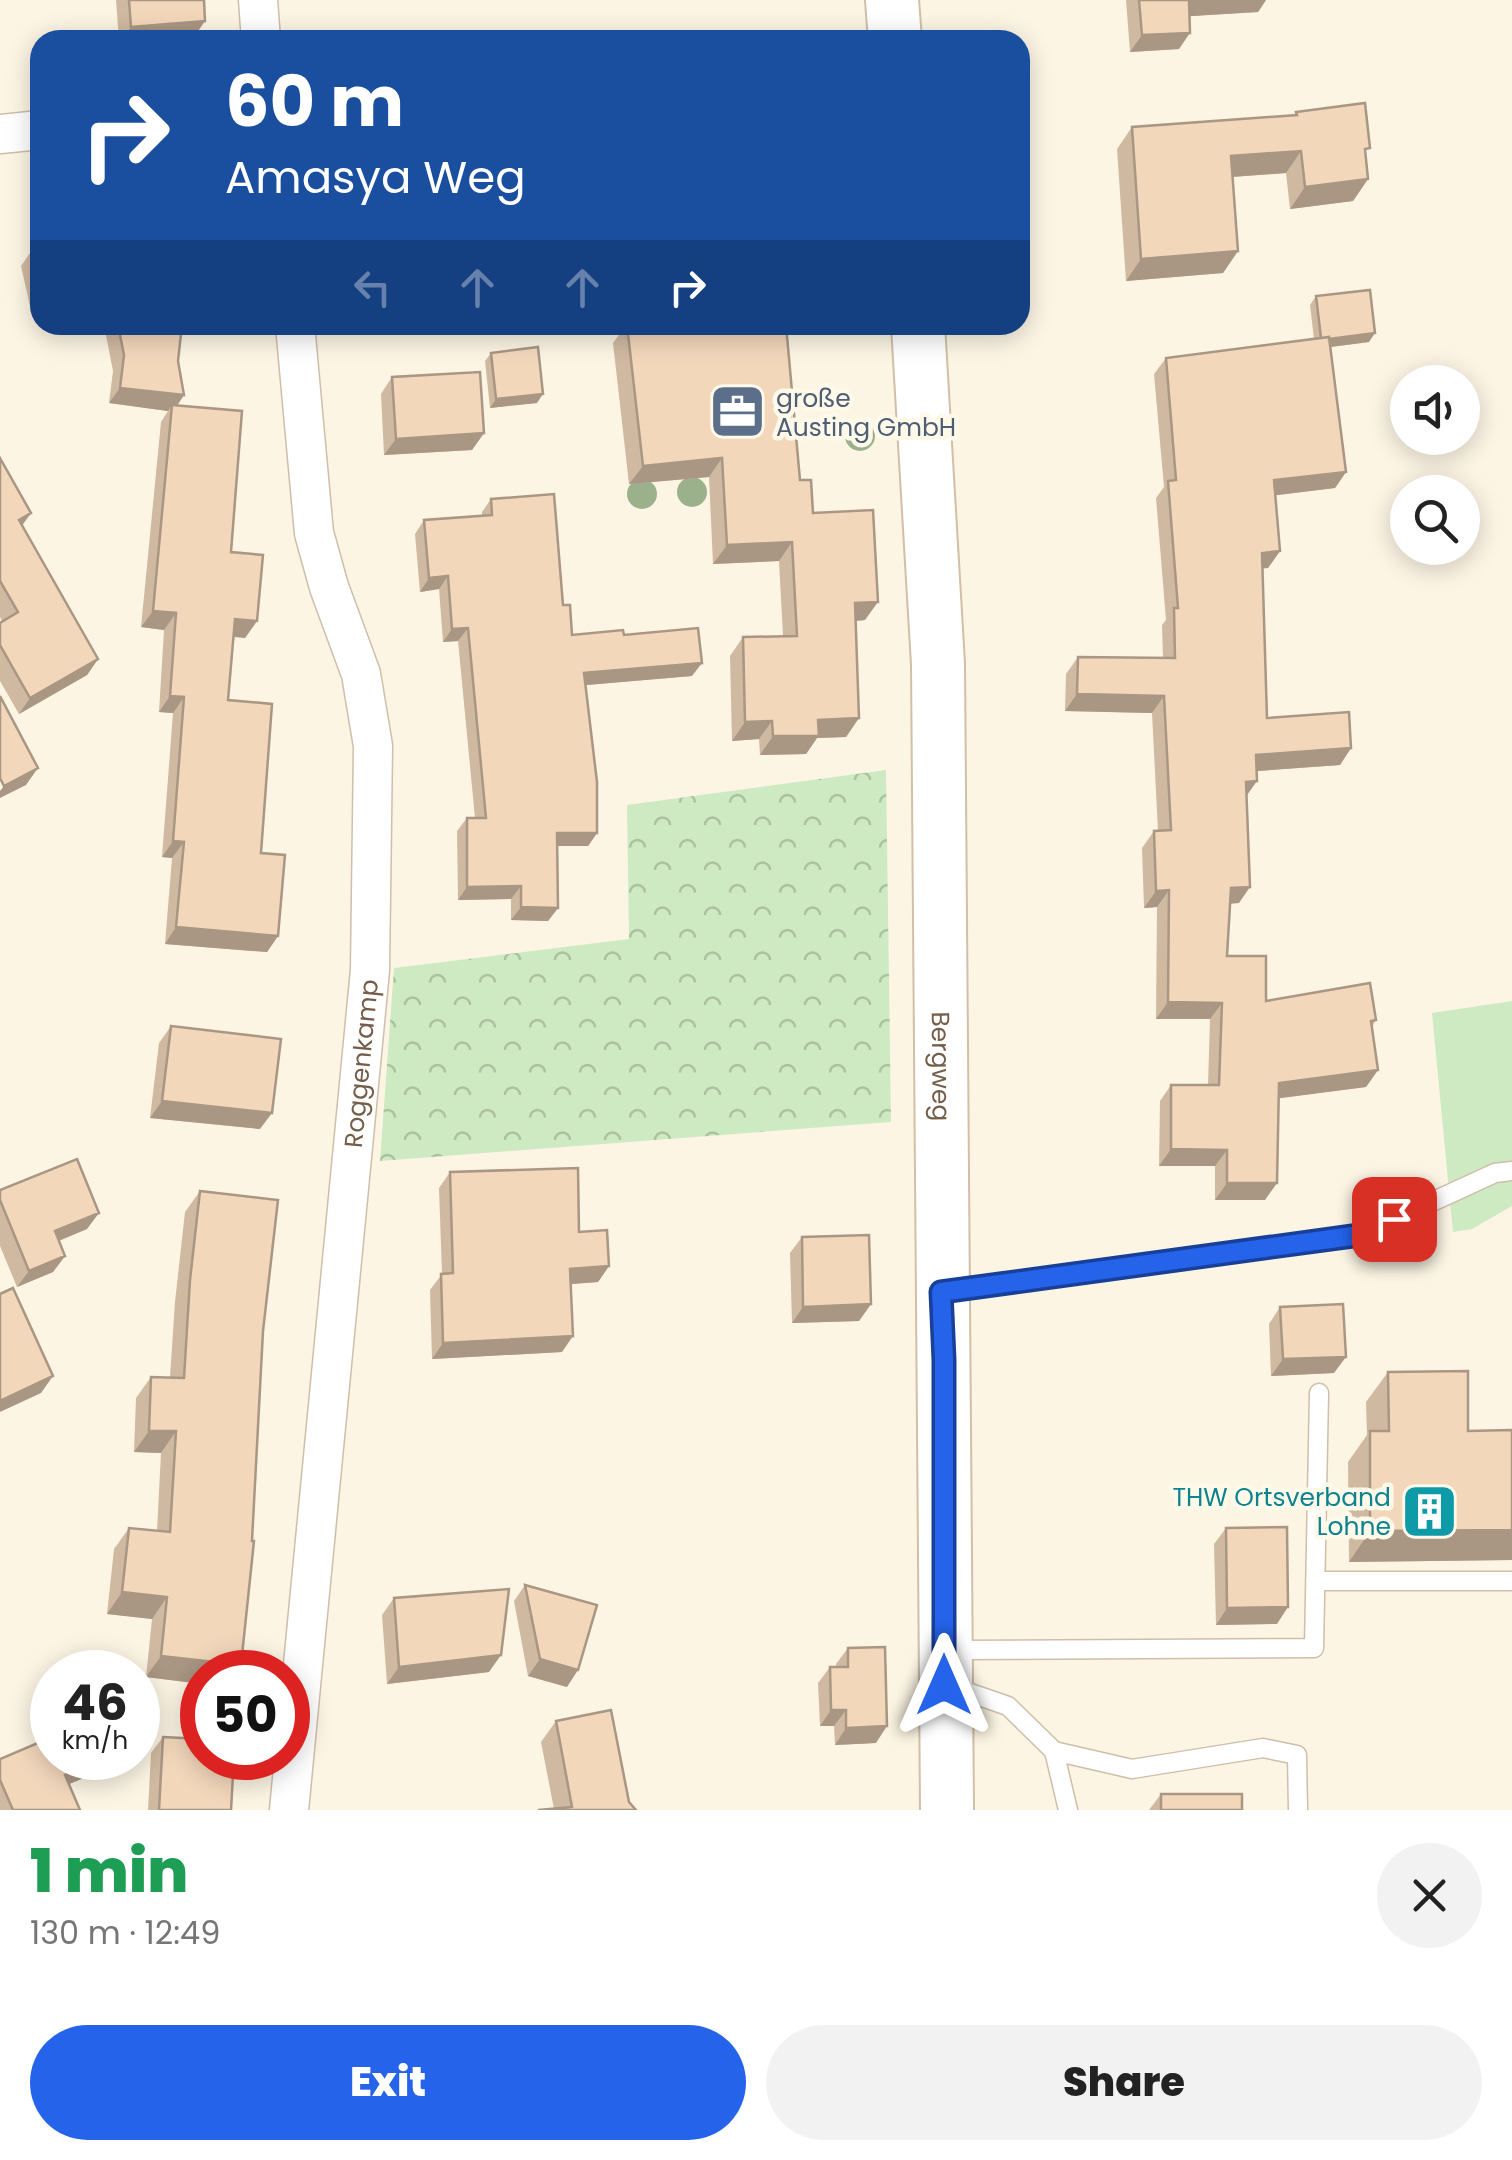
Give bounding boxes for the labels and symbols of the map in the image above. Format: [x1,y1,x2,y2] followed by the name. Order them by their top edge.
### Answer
[776,381,956,445] place label: große Austing GmbH
[707,382,767,442] office icon: große Austing GmbH
[336,978,387,1149] street label: Roggenkamp
[923,1011,959,1122] street label: Bergweg
[1352,1177,1437,1262] pin
[1172,1480,1391,1544] place label: THW Ortsverband Lohne
[1400,1481,1460,1541] building icon: THW Ortsverband Lohne
[892,1633,996,1737] position arrow
[180,1650,310,1780] speed limit sign: 50

